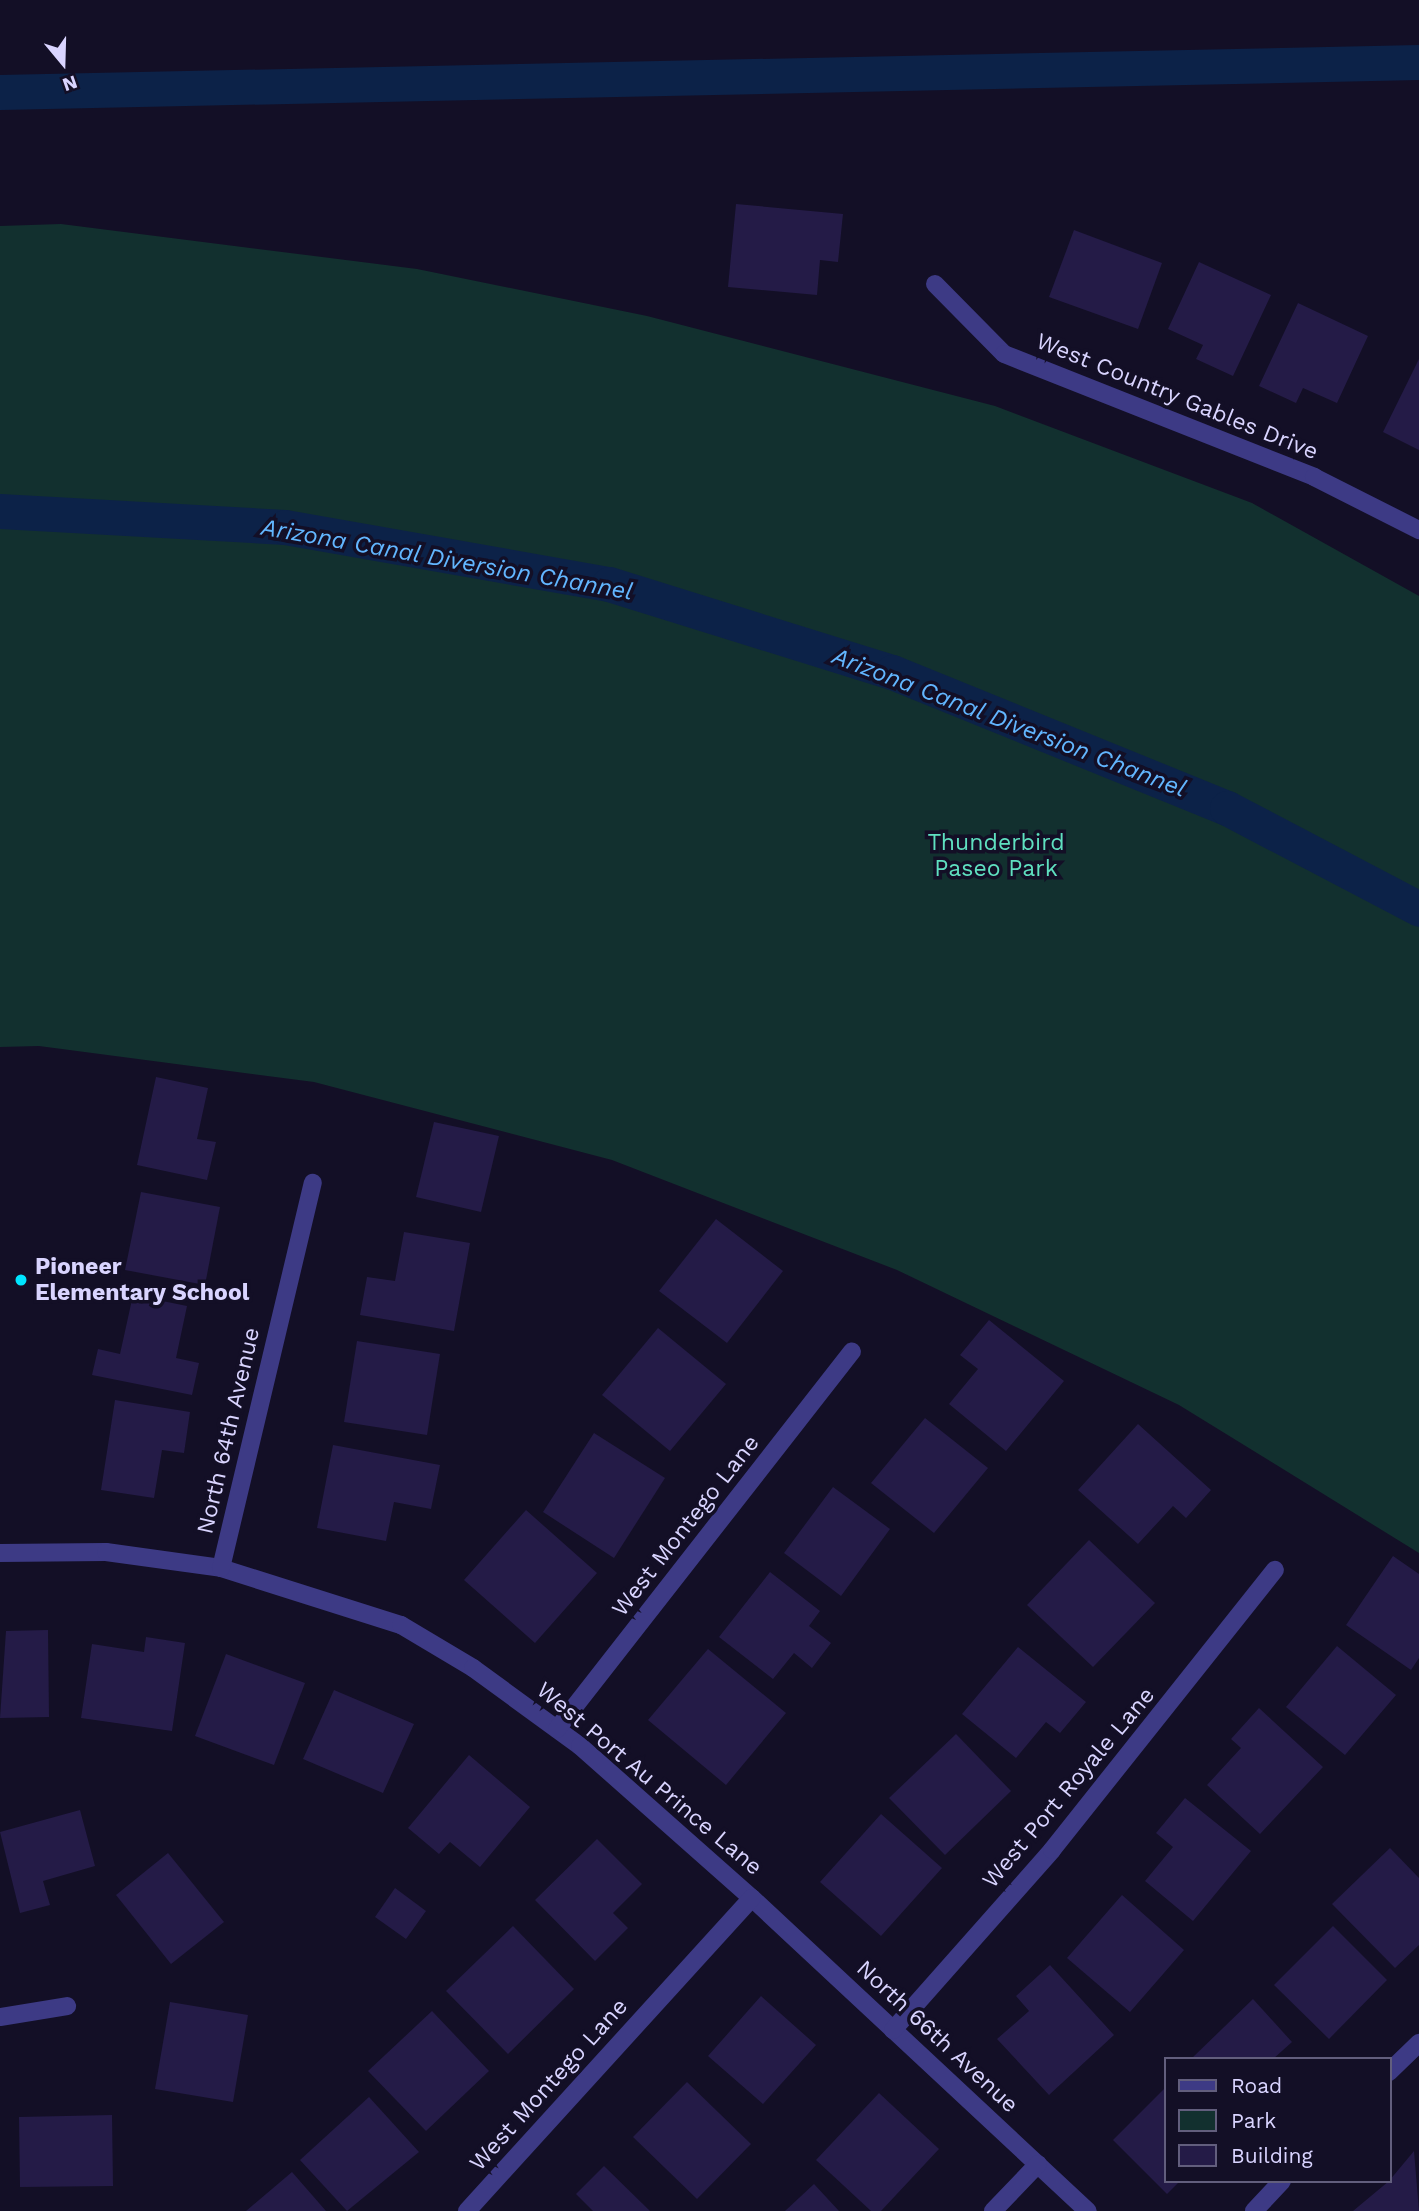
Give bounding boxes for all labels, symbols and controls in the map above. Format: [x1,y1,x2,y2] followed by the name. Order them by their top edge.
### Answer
[28,28,98,98] north arrow
[60,70,80,96] text: N
[1032,328,1322,466] street label: West Country Gables Drive
[259,513,635,607] water label: Arizona Canal Diversion Channel
[828,642,1190,804] water label: Arizona Canal Diversion Channel
[927,829,1065,883] park label: Thunderbird Paseo Park
[35,1253,250,1307] place label: Pioneer Elementary School
[13,1272,29,1288] marker: Pioneer Elementary School
[192,1325,266,1537] street label: North 64th Avenue
[607,1430,765,1622] street label: West Montego Lane
[530,1676,768,1882] street label: West Port Au Prince Lane
[977,1682,1161,1894] street label: West Port Royale Lane
[850,1955,1024,2119] street label: North 66th Avenue
[464,1993,634,2177] street label: West Montego Lane
[1164,2057,1391,2183] legend
[1231,2073,1282,2098] text: Road
[1231,2108,1276,2133] text: Park
[1231,2143,1313,2168] text: Building

